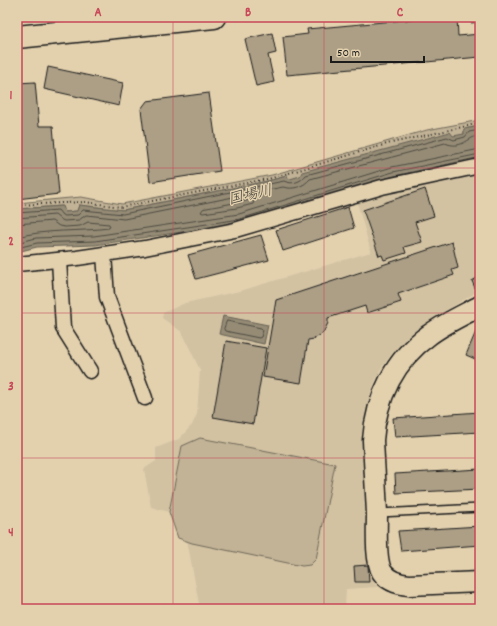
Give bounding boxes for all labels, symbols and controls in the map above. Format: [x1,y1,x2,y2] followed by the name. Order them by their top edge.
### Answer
[94,4,102,23] text: A
[245,4,251,23] text: B
[397,4,404,23] text: C
[331,38,424,64] scale bar
[337,45,360,62] text: 50 m
[10,87,13,106] text: 1
[226,180,275,212] water label: 国場川
[8,233,14,252] text: 2
[8,378,14,397] text: 3
[8,524,14,543] text: 4

